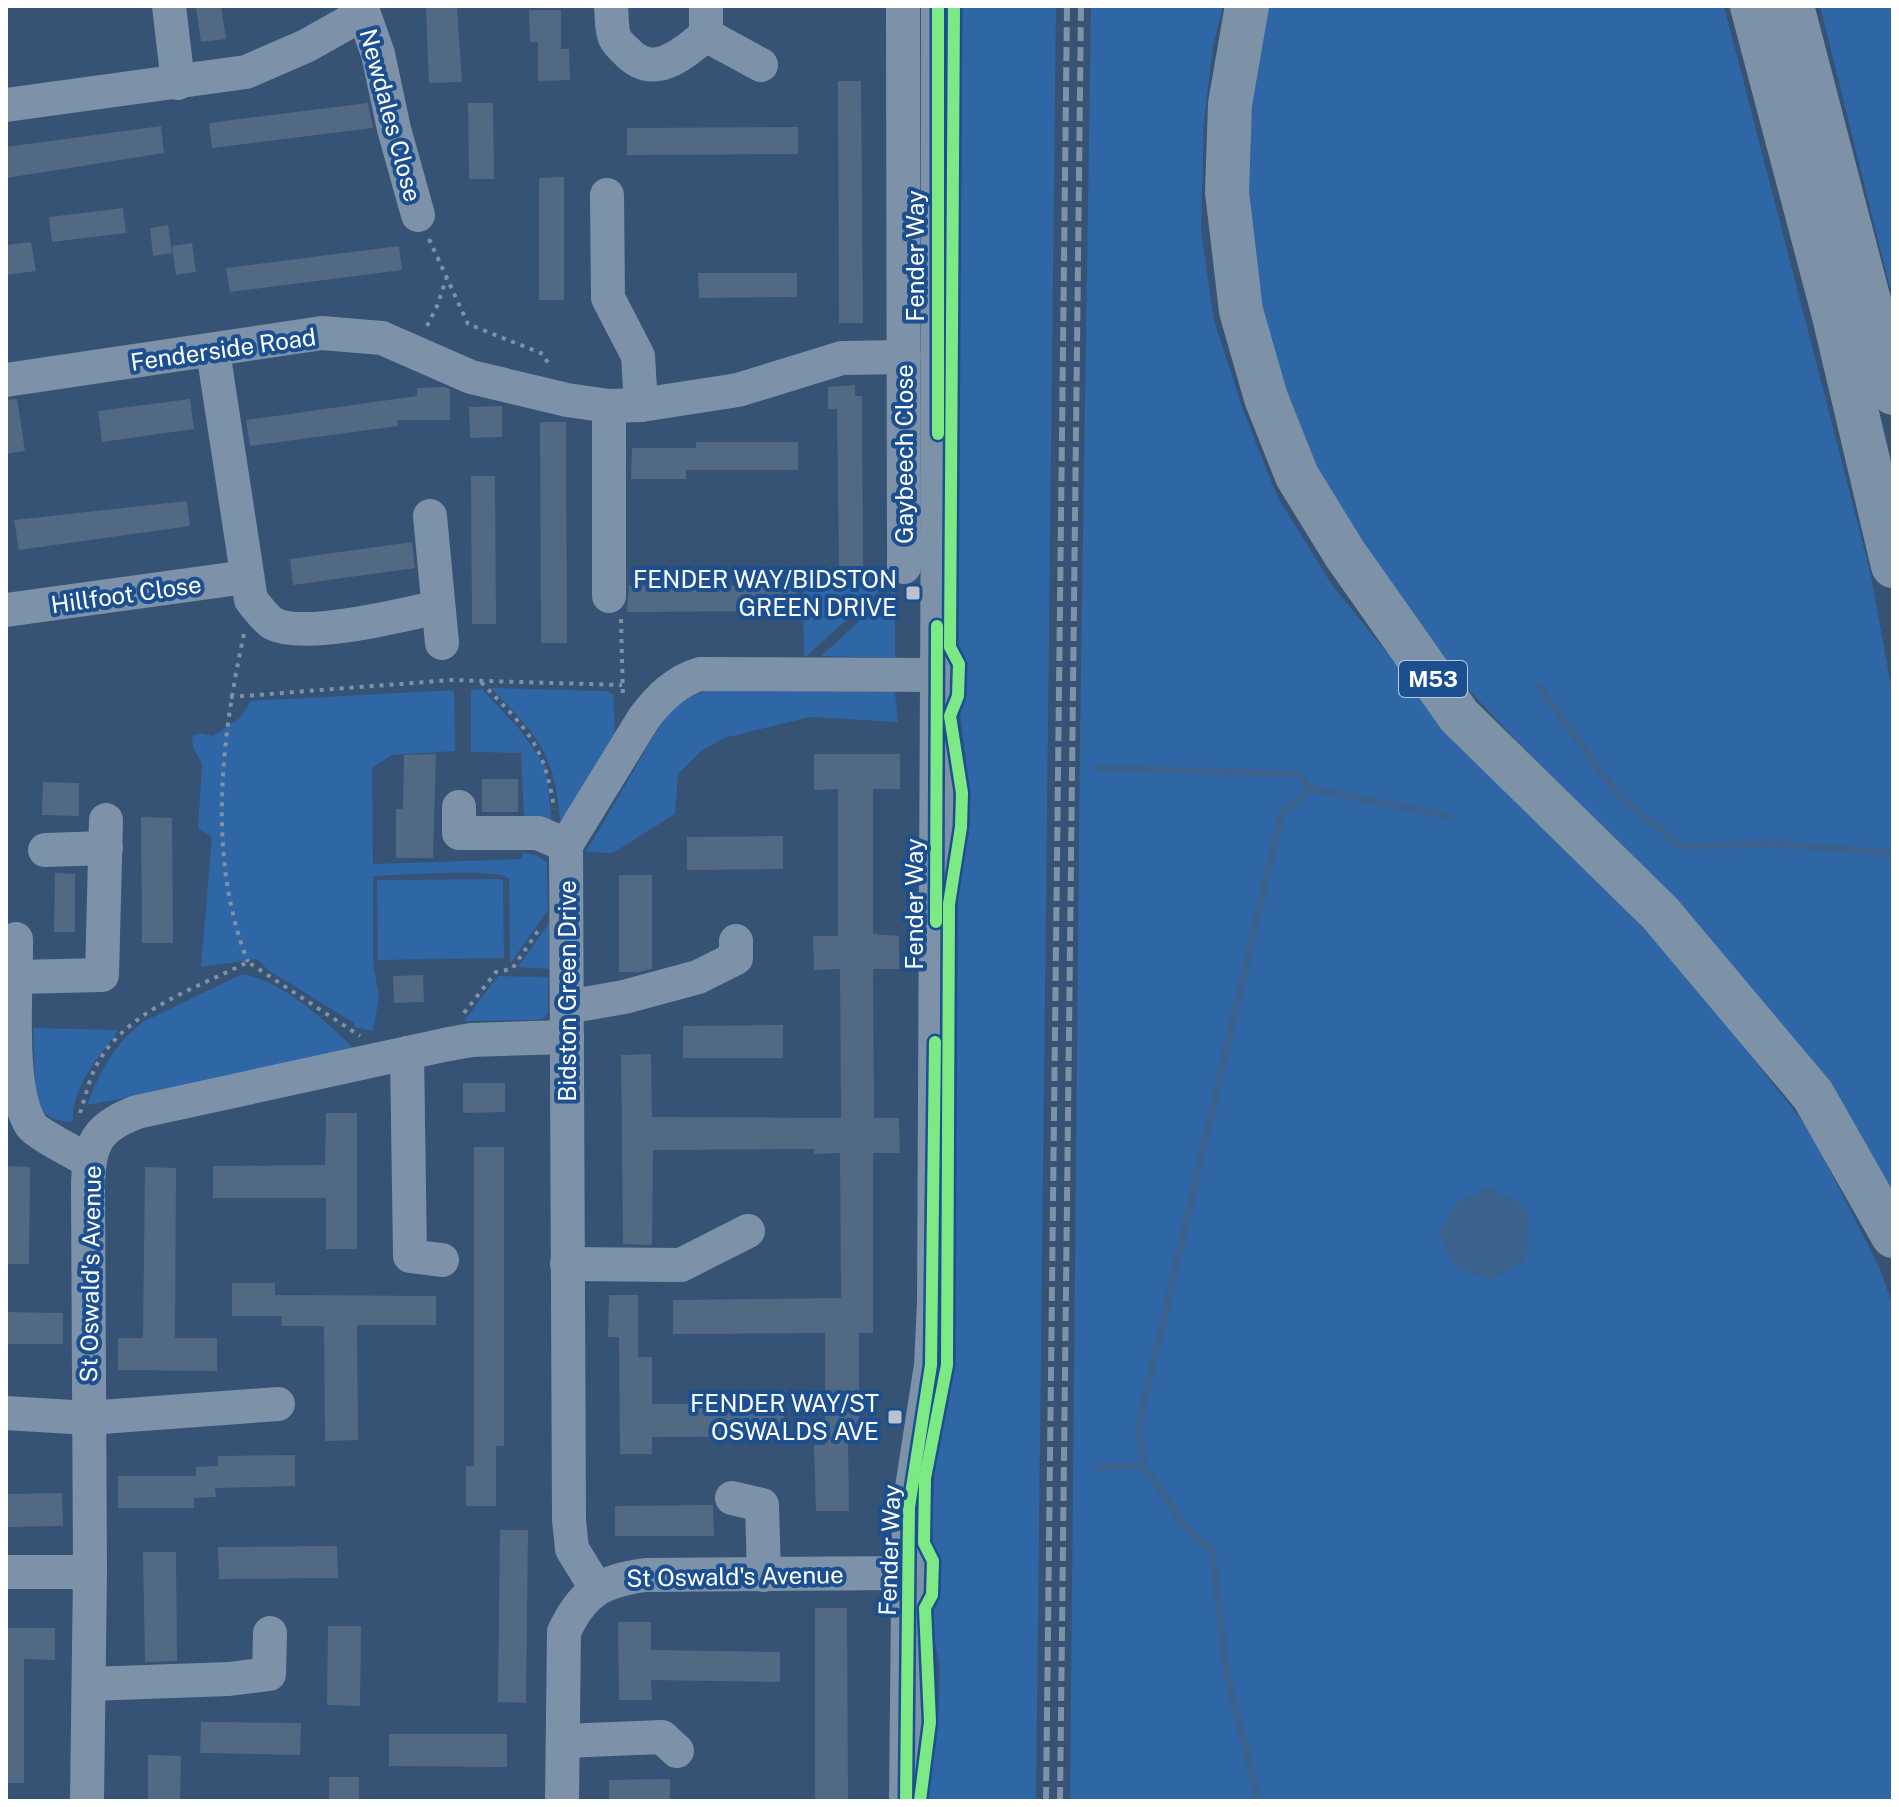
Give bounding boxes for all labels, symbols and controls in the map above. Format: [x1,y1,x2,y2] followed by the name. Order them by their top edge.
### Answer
[354,25,428,205] street label: Newdales Close
[901,190,929,322] street label: Fender Way
[128,322,318,376] street label: Fenderside Road
[890,364,918,544] street label: Gaybeech Close
[633,565,897,621] place label: FENDER WAY/BIDSTON GREEN DRIVE
[49,570,203,618] street label: Hillfoot Close
[904,584,922,602] marker: FENDER WAY/BIDSTON GREEN DRIVE
[1399,661,1467,697] road number: M53
[900,838,928,970] street label: Fender Way
[553,880,581,1102] street label: Bidston Green Drive
[74,1165,106,1383] street label: St Oswald's Avenue
[690,1389,879,1445] place label: FENDER WAY/ST OSWALDS AVE
[886,1408,904,1426] marker: FENDER WAY/ST OSWALDS AVE
[873,1484,905,1616] street label: Fender Way
[626,1560,844,1592] street label: St Oswald's Avenue

